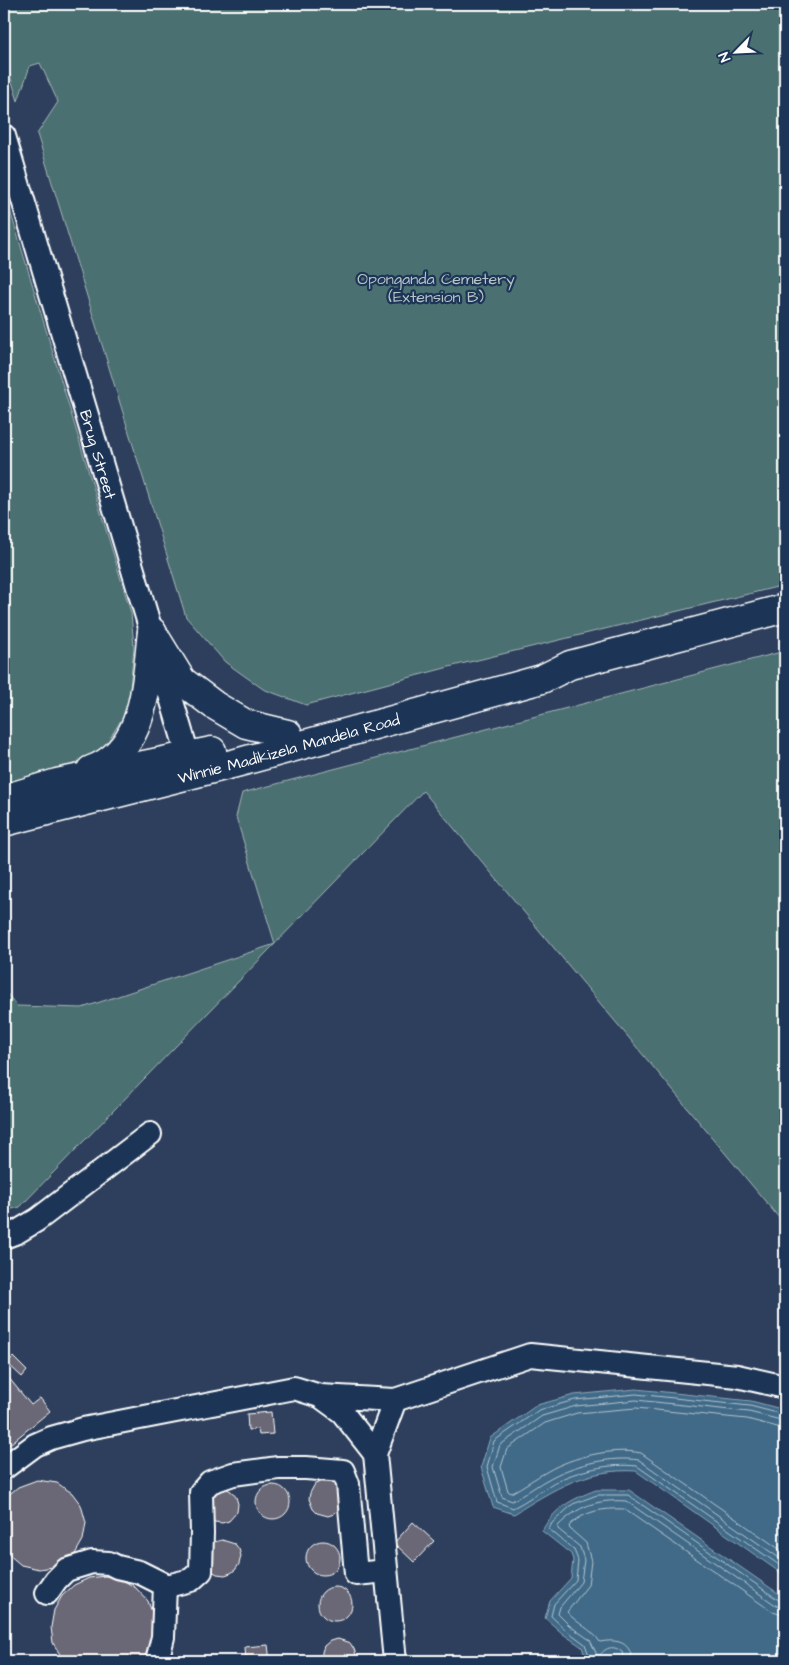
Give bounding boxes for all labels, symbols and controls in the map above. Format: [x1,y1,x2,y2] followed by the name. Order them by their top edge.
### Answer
[712,28,762,78] north arrow
[714,49,736,65] text: N
[357,268,515,308] park label: Oponganda Cemetery (Extension B)
[74,407,121,502] street label: Brug Street
[176,709,402,789] street label: Winnie Madikizela Mandela Road

